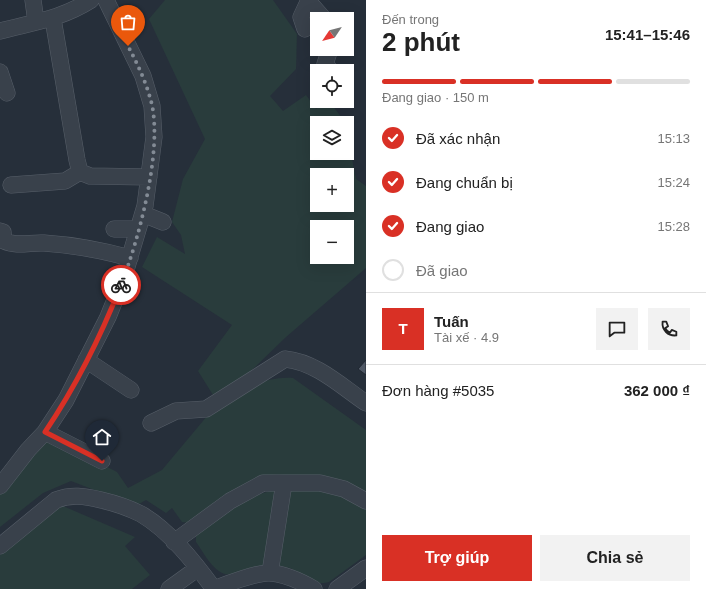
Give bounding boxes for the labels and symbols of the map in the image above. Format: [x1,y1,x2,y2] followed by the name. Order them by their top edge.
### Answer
[111,5,145,46] pin
[310,12,354,56] north arrow
[101,265,141,305] courier
[85,420,119,461] pin

